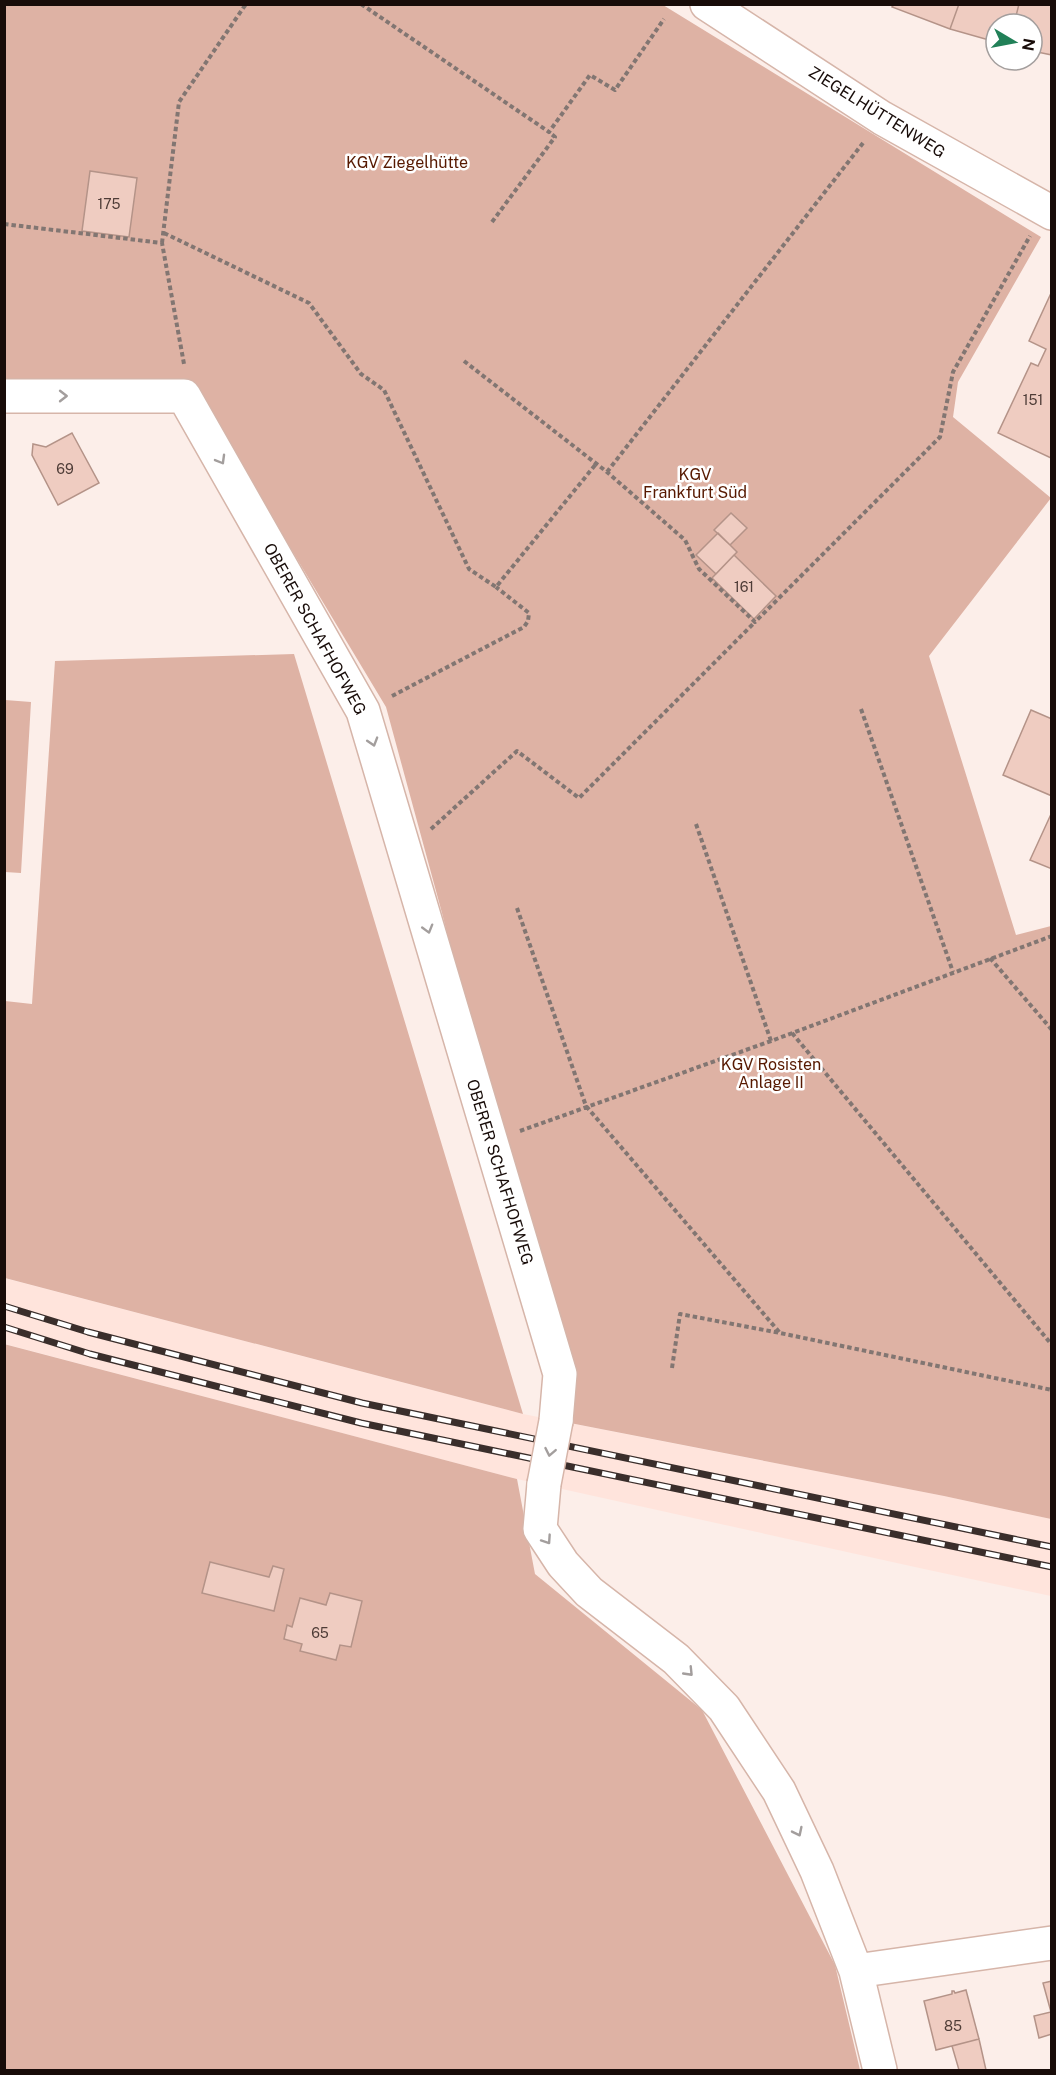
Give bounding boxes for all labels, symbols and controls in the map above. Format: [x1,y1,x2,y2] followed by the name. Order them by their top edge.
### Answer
[984,12,1044,72] north arrow
[1018,37,1039,52] text: N
[805,61,949,162] street label: ZIEGELHÜTTENWEG
[346,153,468,172] park label: KGV Ziegelhütte
[97,196,121,212] house number: 175
[58,390,67,402] one-way arrow
[1023,392,1043,408] house number: 151
[213,454,225,464] one-way arrow
[56,461,74,477] house number: 69
[643,465,747,502] park label: KGV Frankfurt Süd
[260,540,370,718] street label: OBERER SCHAFHOFWEG
[734,579,754,595] house number: 161
[366,736,378,747] one-way arrow
[421,923,433,934] one-way arrow
[721,1055,821,1092] park label: KGV Rosisten Anlage II
[463,1077,537,1267] street label: OBERER SCHAFHOFWEG
[544,1447,557,1457] one-way arrow
[540,1533,551,1544] one-way arrow
[311,1625,329,1641] house number: 65
[682,1665,693,1675] one-way arrow
[791,1825,803,1836] one-way arrow
[944,2018,962,2034] house number: 85

